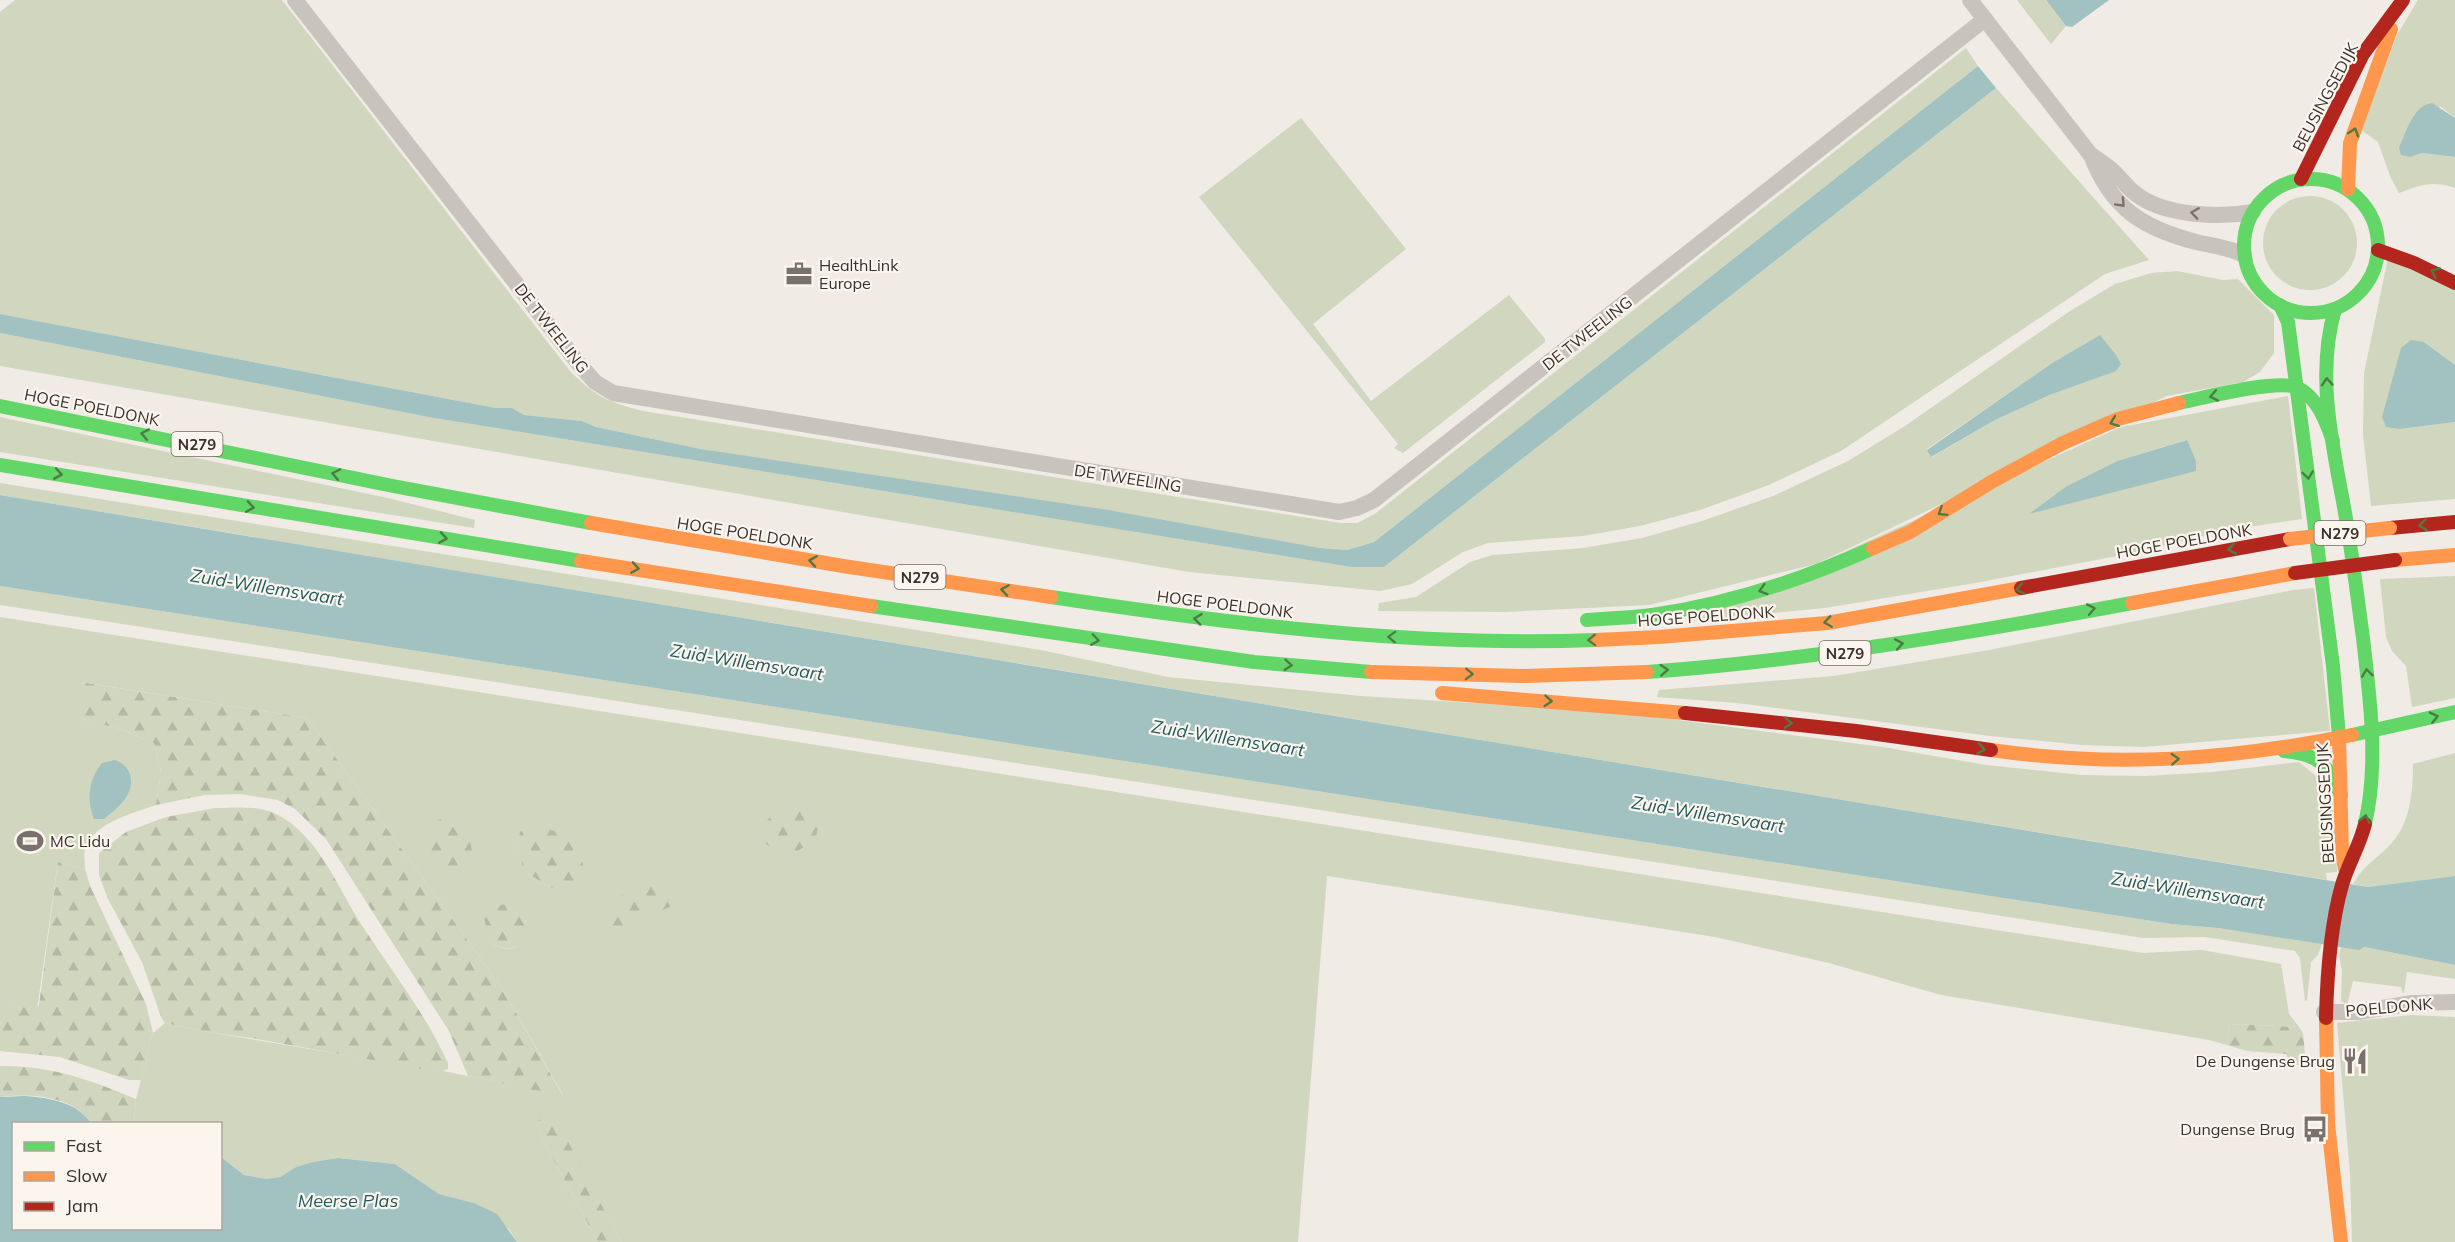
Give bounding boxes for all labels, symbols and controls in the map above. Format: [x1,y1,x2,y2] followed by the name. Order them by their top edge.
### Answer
[2288,38,2363,155] street label: BEUSINGSEDIJK
[2347,127,2359,138] one-way arrow
[2113,196,2124,207] one-way arrow
[2190,208,2200,220] one-way arrow
[819,255,899,293] place label: HealthLink Europe
[784,259,814,289] office icon: HealthLink Europe
[2431,268,2442,280] one-way arrow
[511,279,593,377] street label: DE TWEELING
[1538,292,1636,374] street label: DE TWEELING
[2321,378,2334,387] one-way arrow
[23,384,162,430] street label: HOGE POELDONK
[2210,389,2220,402] one-way arrow
[2109,414,2120,427] one-way arrow
[141,428,151,441] one-way arrow
[172,432,222,456] road number: N279
[1073,460,1183,496] street label: DE TWEELING
[53,468,62,480] one-way arrow
[331,468,341,481] one-way arrow
[2301,471,2313,480] one-way arrow
[245,500,255,513] one-way arrow
[1938,505,1948,517] one-way arrow
[676,512,815,554] street label: HOGE POELDONK
[2418,518,2427,531] one-way arrow
[2115,519,2254,563] street label: HOGE POELDONK
[2314,521,2366,545] road number: N279
[438,531,447,543] one-way arrow
[2228,542,2238,555] one-way arrow
[808,555,817,567] one-way arrow
[630,562,640,574] one-way arrow
[189,564,346,611] water label: Zuid-Willemsvaart
[894,565,946,589] road number: N279
[1758,582,1769,595] one-way arrow
[2015,582,2025,595] one-way arrow
[1001,584,1011,597] one-way arrow
[1156,586,1295,622] street label: HOGE POELDONK
[1637,601,1776,631] street label: HOGE POELDONK
[2086,603,2096,616] one-way arrow
[1194,613,1203,625] one-way arrow
[1823,615,1832,628] one-way arrow
[1388,631,1397,643] one-way arrow
[1090,633,1099,645] one-way arrow
[1587,633,1596,646] one-way arrow
[1894,638,1904,650] one-way arrow
[669,639,826,686] water label: Zuid-Willemsvaart
[1820,641,1870,665] road number: N279
[1283,659,1292,672] one-way arrow
[1659,664,1668,677] one-way arrow
[1464,668,1473,681] one-way arrow
[2361,668,2374,677] one-way arrow
[1544,694,1553,707] one-way arrow
[2429,711,2439,724] one-way arrow
[1150,715,1307,762] water label: Zuid-Willemsvaart
[1783,716,1792,729] one-way arrow
[2312,741,2338,864] street label: BEUSINGSEDIJK
[1976,742,1986,755] one-way arrow
[2171,753,2180,766] one-way arrow
[1630,791,1787,838] water label: Zuid-Willemsvaart
[2358,814,2371,824] one-way arrow
[15,826,45,856] sports icon: MC Lidu
[50,831,110,851] place label: MC Lidu
[2110,867,2267,914] water label: Zuid-Willemsvaart
[2345,993,2434,1021] street label: POELDONK
[2340,1046,2370,1076] restaurant icon: De Dungense Brug
[2195,1051,2335,1071] place label: De Dungense Brug
[2300,1114,2330,1144] bus stop icon: Dungense Brug
[2180,1119,2295,1139] place label: Dungense Brug
[12,1122,222,1230] legend
[66,1134,102,1157] text: Fast
[66,1164,108,1187] text: Slow
[298,1189,398,1212] water label: Meerse Plas
[66,1194,99,1217] text: Jam

